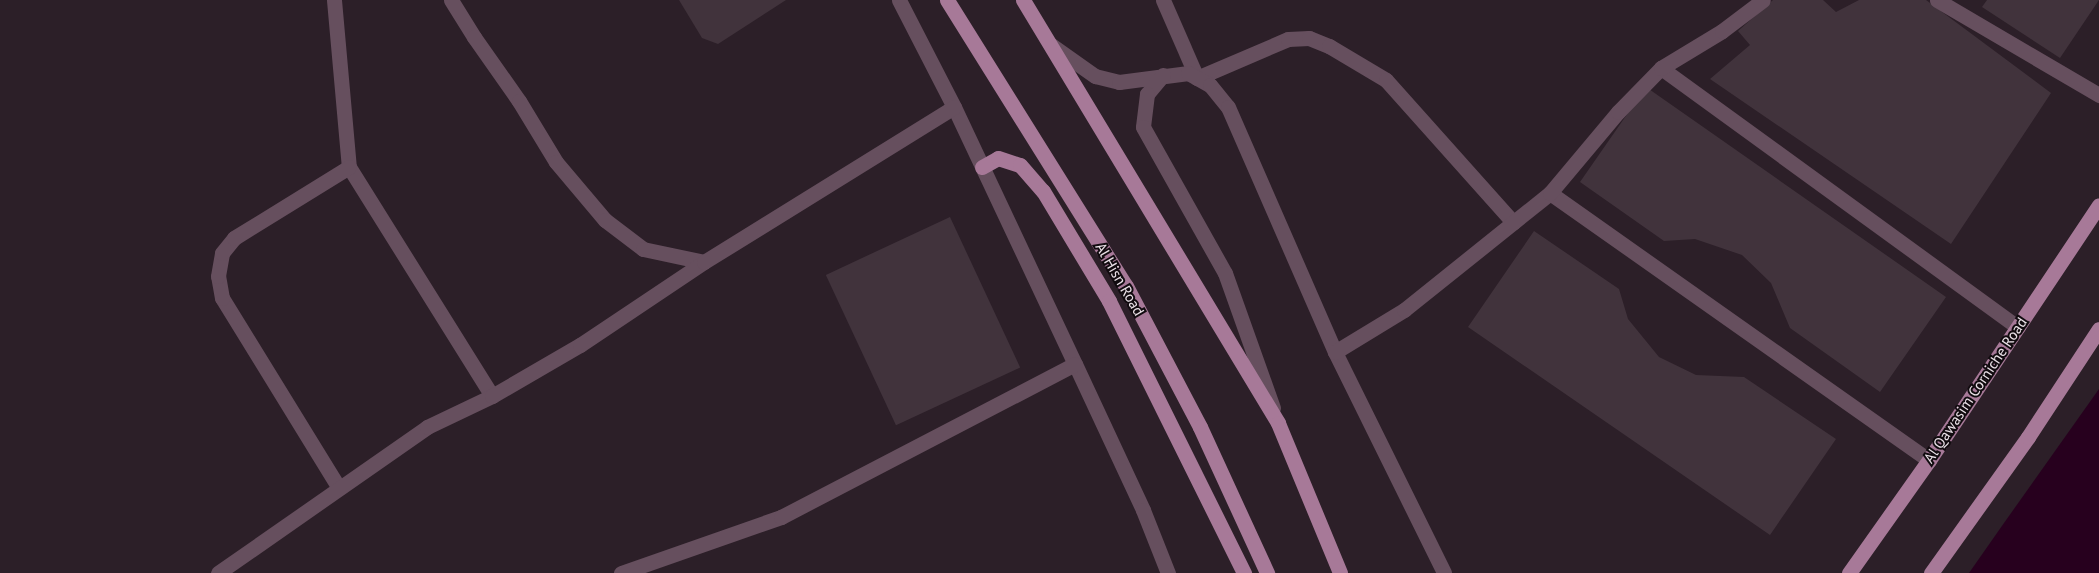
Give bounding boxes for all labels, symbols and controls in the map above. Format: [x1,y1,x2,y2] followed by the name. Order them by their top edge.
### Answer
[1092,239,1148,319] street label: Al Hisn Road
[1920,314,2030,466] street label: Al Qawasim Corniche Road

